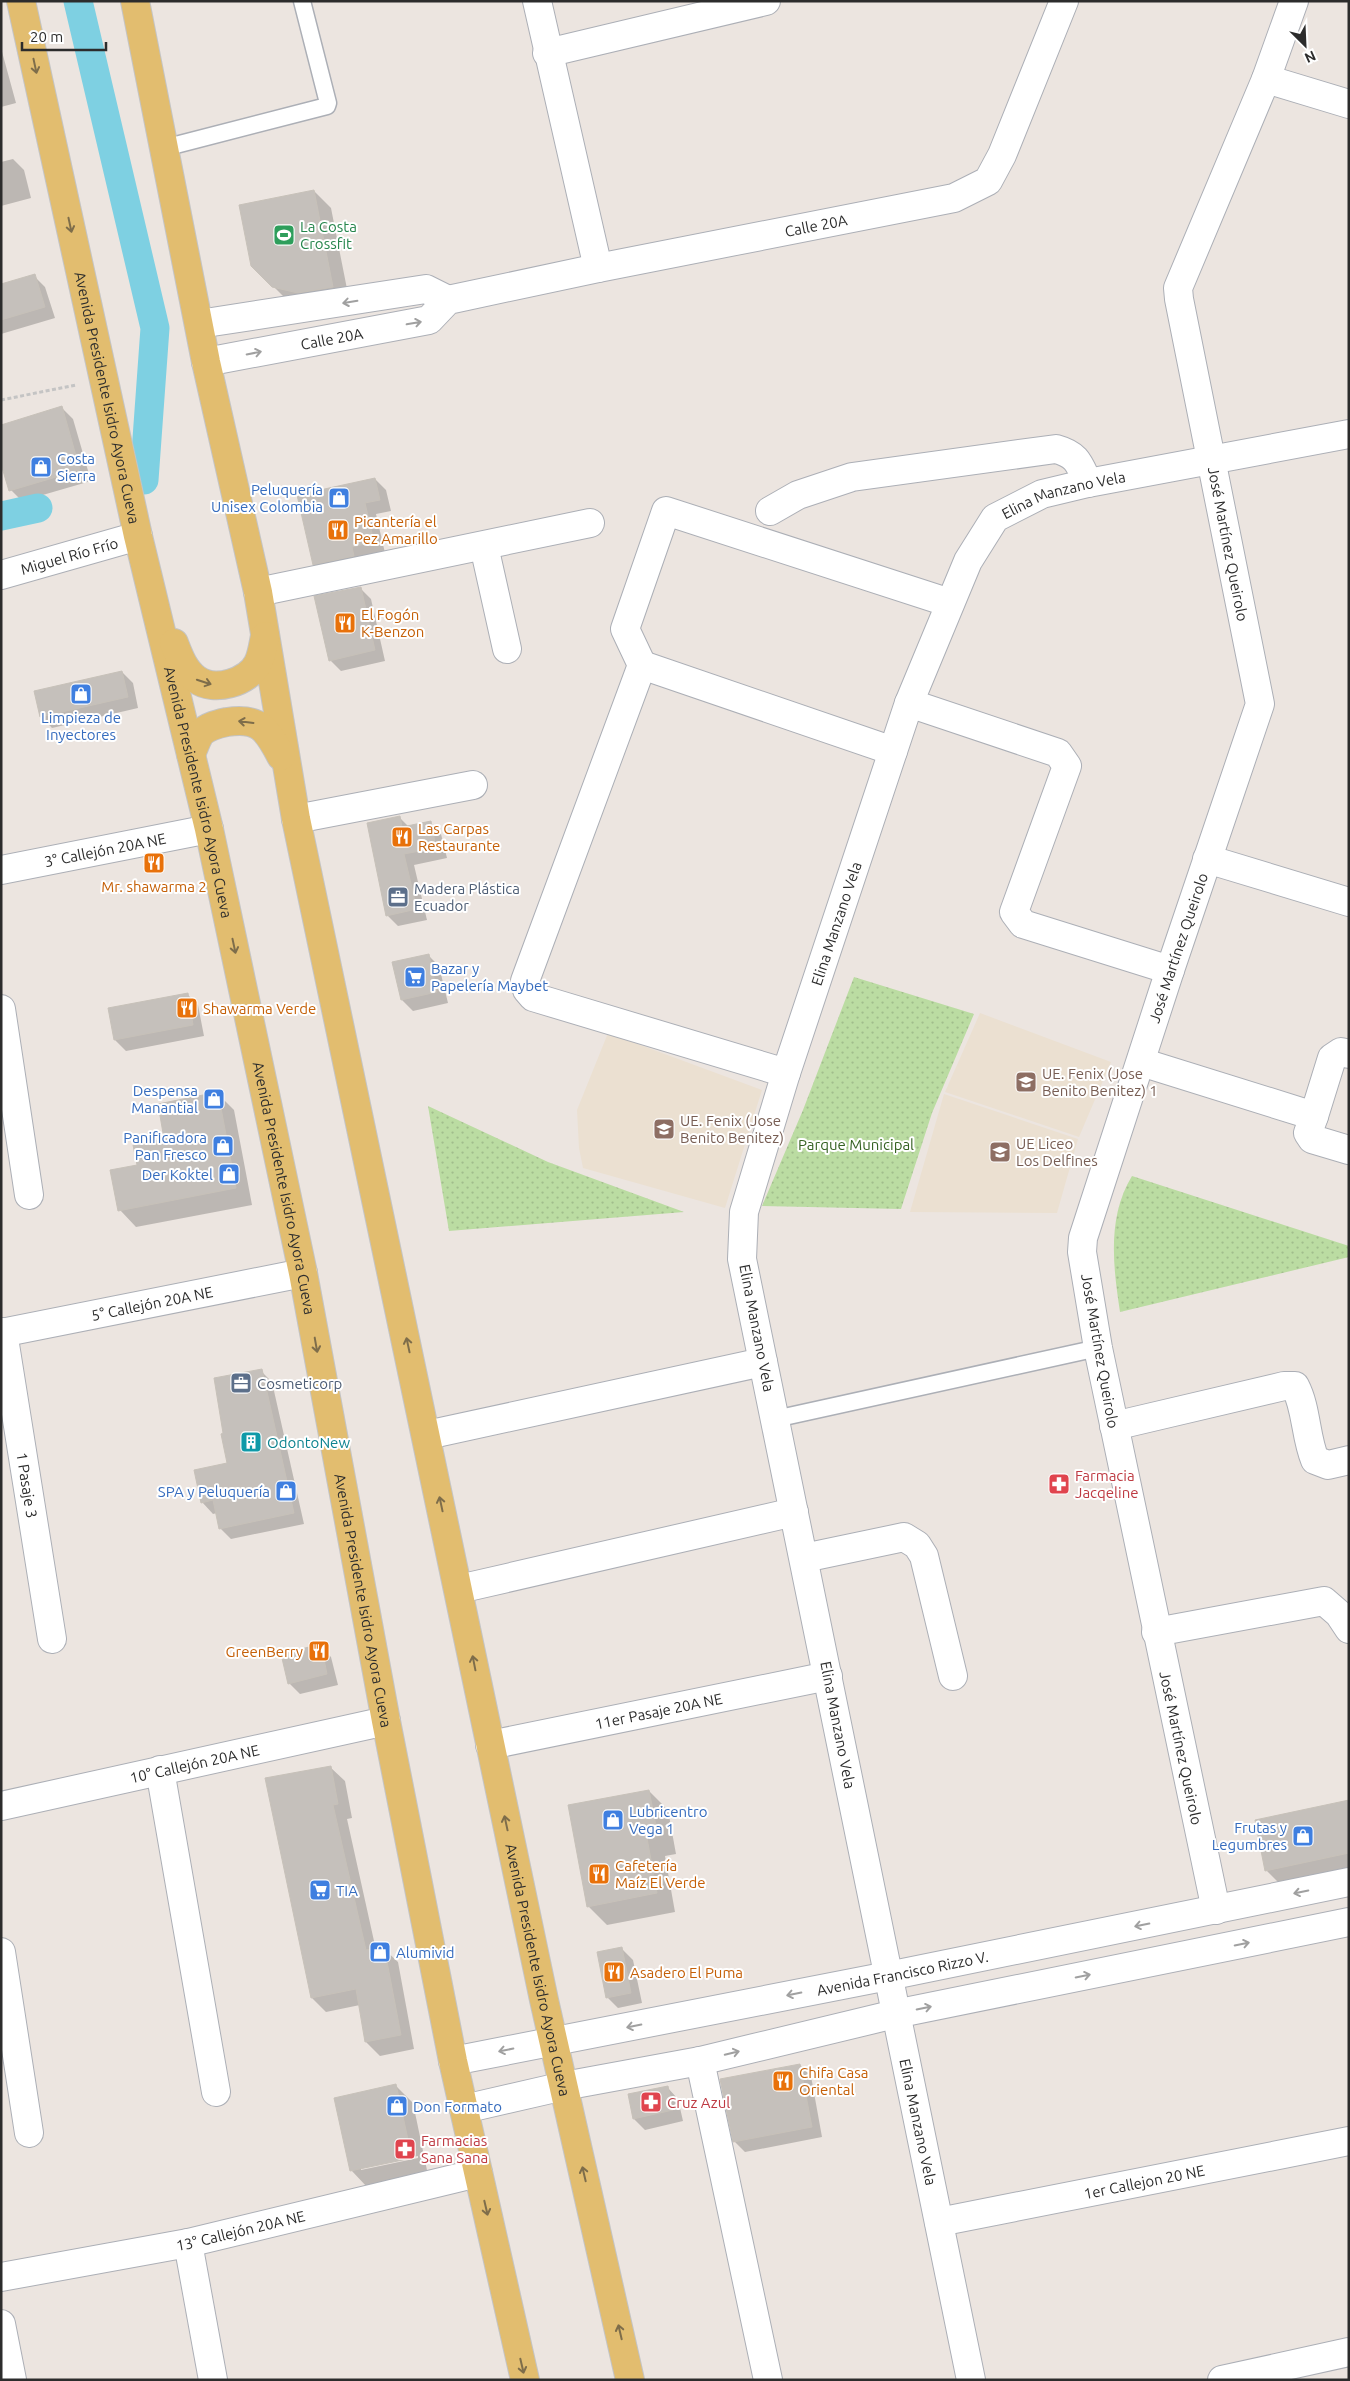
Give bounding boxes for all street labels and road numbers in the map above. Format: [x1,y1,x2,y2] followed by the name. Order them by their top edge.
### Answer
[783,211,849,240] street label: Calle 20A
[72,270,144,525] street label: Avenida Presidente Isidro Ayora Cueva
[299,324,365,353] street label: Calle 20A
[1205,465,1251,623] street label: José Martínez Queirolo
[999,468,1127,522] street label: Elina Manzano Vela
[19,534,120,578] street label: Miguel Río Frío
[161,665,236,920] street label: Avenida Presidente Isidro Ayora Cueva
[43,829,167,870] street label: 3° Callejón 20A NE
[807,859,864,988] street label: Elina Manzano Vela
[1145,871,1211,1025] street label: José Martínez Queirolo
[250,1060,319,1316] street label: Avenida Presidente Isidro Ayora Cueva
[736,1263,778,1393] street label: Elina Manzano Vela
[1078,1272,1122,1430] street label: José Martínez Queirolo
[90,1283,214,1323] street label: 5° Callejón 20A NE
[14,1451,41,1519] street label: 1 Pasaje 3
[332,1472,396,1729] street label: Avenida Presidente Isidro Ayora Cueva
[817,1660,859,1790] street label: Elina Manzano Vela
[1156,1670,1206,1826] street label: José Martínez Queirolo
[593,1689,724,1732] street label: 11er Pasaje 20A NE
[128,1741,261,1786] street label: 10° Callejón 20A NE
[503,1842,574,2098] street label: Avenida Presidente Isidro Ayora Cueva
[815,1947,990,1998] street label: Avenida Francisco Rizzo V.
[896,2057,940,2187] street label: Elina Manzano Vela
[1082,2161,1206,2202] street label: 1er Callejon 20 NE
[175,2207,307,2254] street label: 13° Callejón 20A NE

